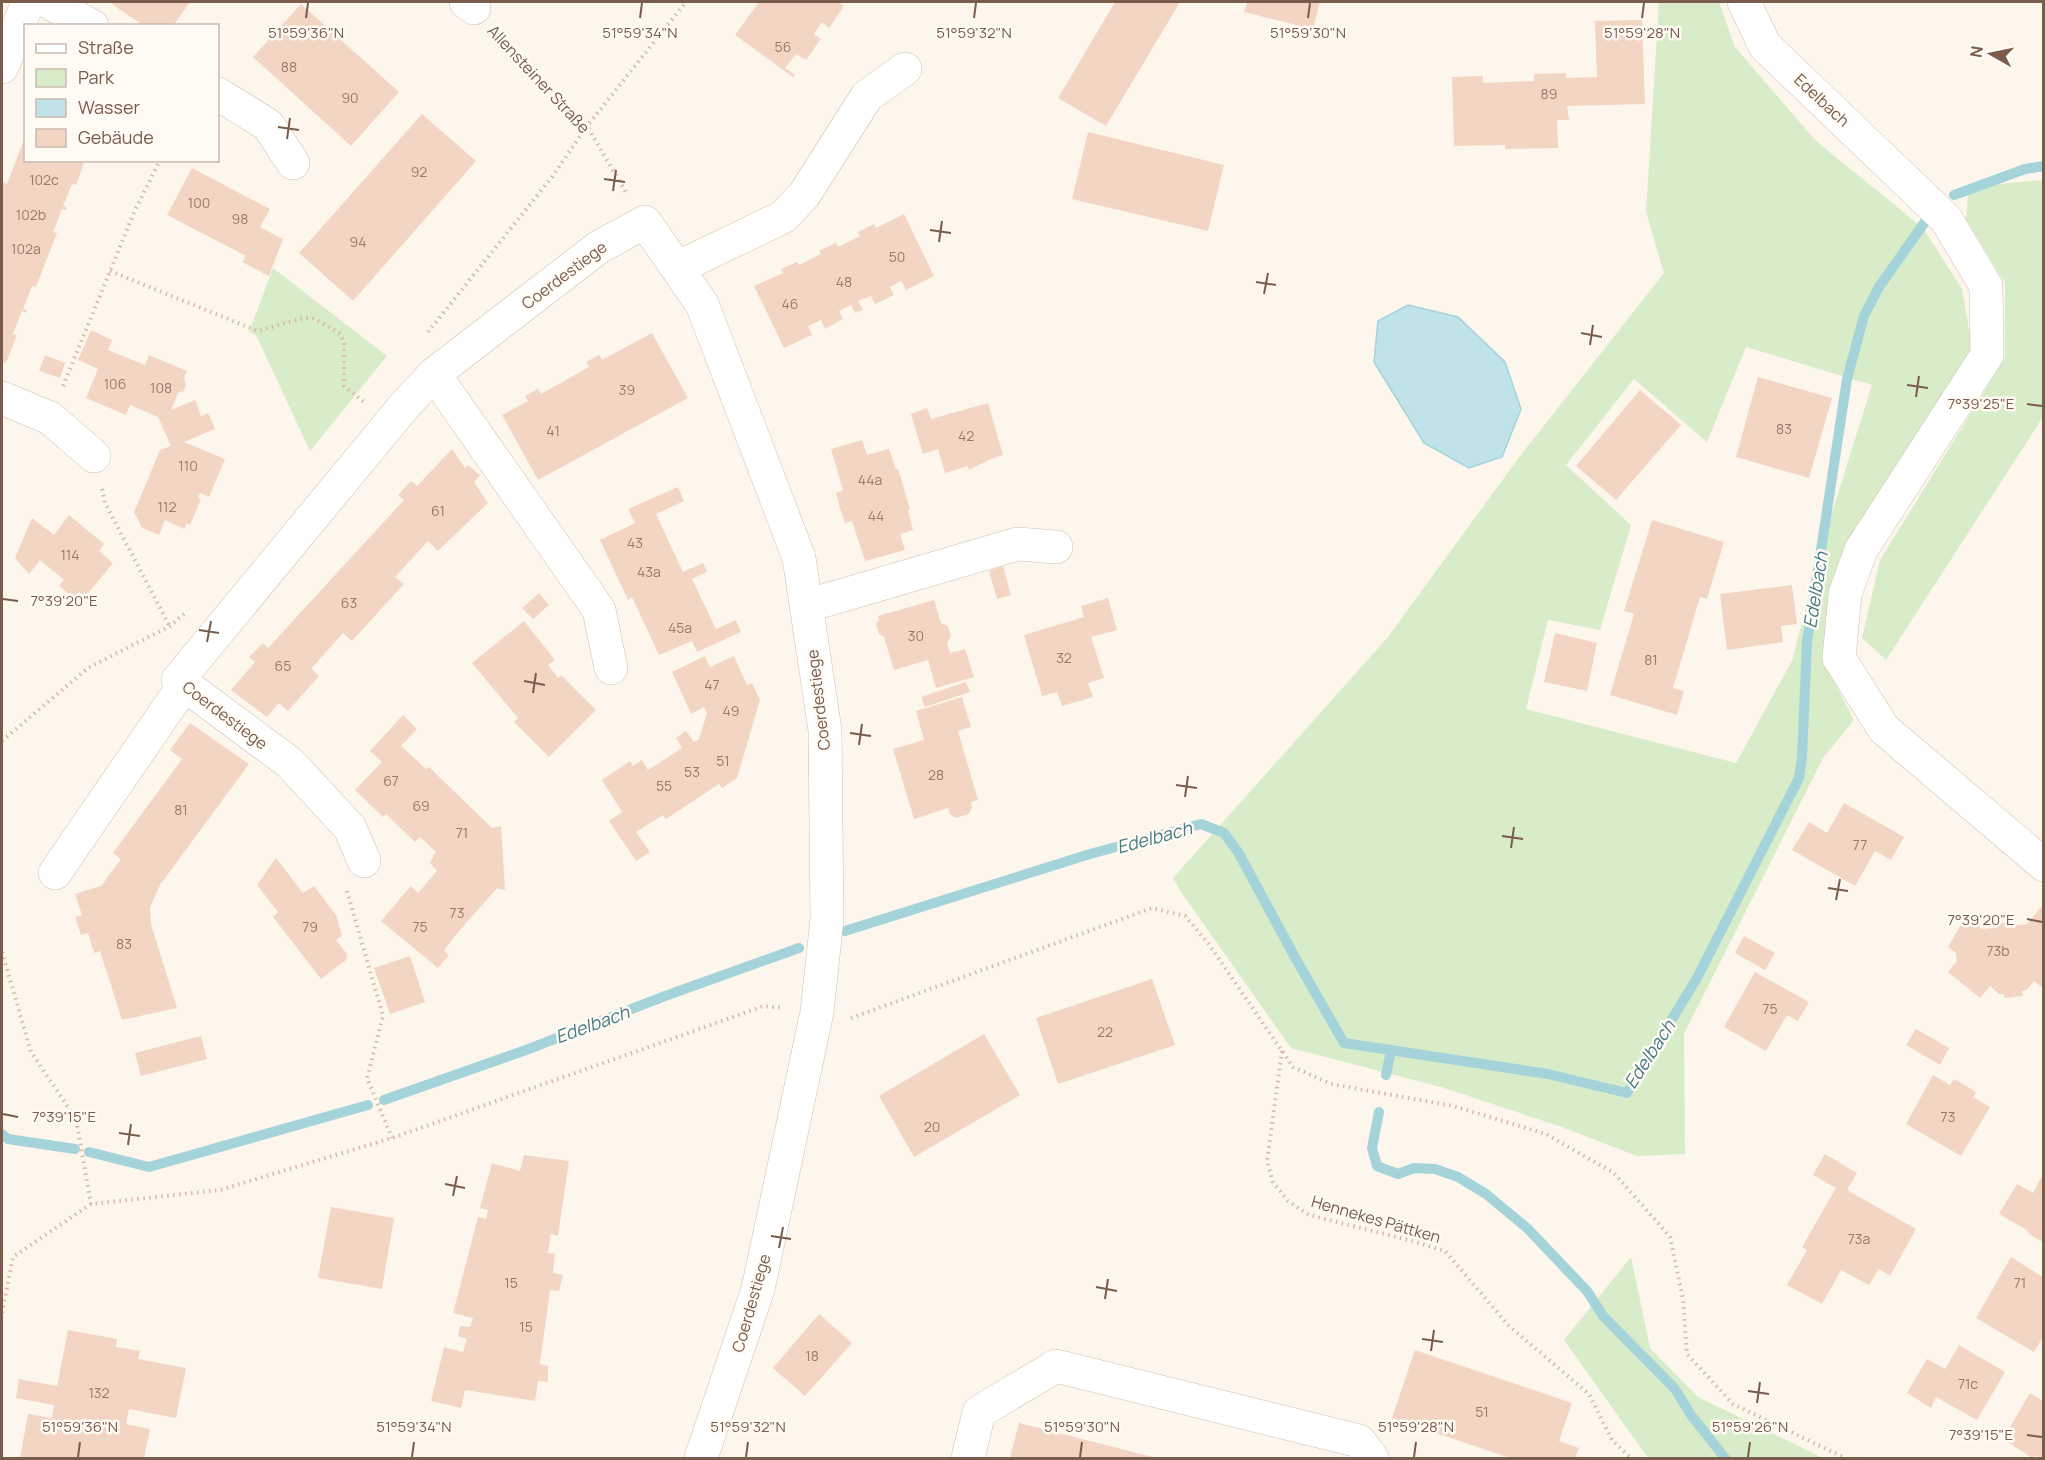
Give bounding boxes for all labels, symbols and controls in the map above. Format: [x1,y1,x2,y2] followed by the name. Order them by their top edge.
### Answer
[483,20,595,138] street label: Allensteiner Straße
[268,22,344,43] text: 51°59'36"N
[602,22,678,43] text: 51°59'34"N
[936,22,1012,43] text: 51°59'32"N
[1270,22,1346,43] text: 51°59'30"N
[1604,22,1680,43] text: 51°59'28"N
[24,24,219,162] legend
[1961,24,2021,84] north arrow
[78,35,134,59] text: Straße
[775,37,791,56] house number: 56
[1964,44,1988,59] text: N
[281,57,297,76] house number: 88
[78,65,115,89] text: Park
[1789,69,1855,131] street label: Edelbach
[1541,84,1557,103] house number: 89
[341,88,359,107] house number: 90
[78,95,140,119] text: Wasser
[78,125,154,149] text: Gebäude
[411,162,427,181] house number: 92
[29,170,59,189] house number: 102c
[188,193,210,212] house number: 100
[16,205,46,224] house number: 102b
[232,209,248,228] house number: 98
[350,232,366,251] house number: 94
[517,236,611,314] street label: Coerdestiege
[11,239,41,258] house number: 102a
[889,247,905,266] house number: 50
[836,272,852,291] house number: 48
[782,294,798,313] house number: 46
[104,374,126,393] house number: 106
[150,378,172,397] house number: 108
[619,380,635,399] house number: 39
[1948,393,2014,414] text: 7°39'25"E
[1776,419,1792,438] house number: 83
[546,421,560,440] house number: 41
[958,426,974,445] house number: 42
[178,456,198,475] house number: 110
[858,470,882,489] house number: 44a
[158,497,176,516] house number: 112
[431,501,445,520] house number: 61
[868,506,884,525] house number: 44
[627,533,643,552] house number: 43
[60,545,80,564] house number: 114
[1797,549,1833,630] water label: Edelbach
[637,562,661,581] house number: 43a
[30,590,98,611] text: 7°39'20"E
[341,593,357,612] house number: 63
[668,618,692,637] house number: 45a
[908,626,924,645] house number: 30
[801,648,835,752] street label: Coerdestiege
[1056,648,1072,667] house number: 32
[1644,650,1658,669] house number: 81
[275,656,291,675] house number: 65
[704,675,720,694] house number: 47
[178,676,272,754] street label: Coerdestiege
[723,701,739,720] house number: 49
[716,751,730,770] house number: 51
[684,762,700,781] house number: 53
[928,765,944,784] house number: 28
[383,771,399,790] house number: 67
[656,776,672,795] house number: 55
[412,796,430,815] house number: 69
[174,800,188,819] house number: 81
[1114,815,1196,859] water label: Edelbach
[456,823,468,842] house number: 71
[1853,835,1867,854] house number: 77
[450,903,464,922] house number: 73
[1947,909,2015,930] text: 7°39'20"E
[302,917,318,936] house number: 79
[412,917,428,936] house number: 75
[116,934,132,953] house number: 83
[1986,941,2010,960] house number: 73b
[552,999,633,1048] water label: Edelbach
[1762,999,1778,1018] house number: 75
[1618,1014,1681,1093] water label: Edelbach
[1097,1022,1113,1041] house number: 22
[32,1106,96,1127] text: 7°39'15"E
[1941,1107,1955,1126] house number: 73
[924,1117,940,1136] house number: 20
[1309,1190,1443,1248] street label: Hennekes Pättken
[1848,1229,1870,1248] house number: 73a
[726,1251,776,1355] street label: Coerdestiege
[504,1273,518,1292] house number: 15
[2014,1273,2026,1292] house number: 71
[519,1317,533,1336] house number: 15
[805,1346,819,1365] house number: 18
[1958,1374,1978,1393] house number: 71c
[88,1383,110,1402] house number: 132
[1475,1402,1489,1421] house number: 51
[42,1416,118,1437] text: 51°59'36"N
[376,1416,452,1437] text: 51°59'34"N
[710,1416,786,1437] text: 51°59'32"N
[1044,1416,1120,1437] text: 51°59'30"N
[1378,1416,1454,1437] text: 51°59'28"N
[1712,1416,1788,1437] text: 51°59'26"N
[1949,1424,2013,1445] text: 7°39'15"E

